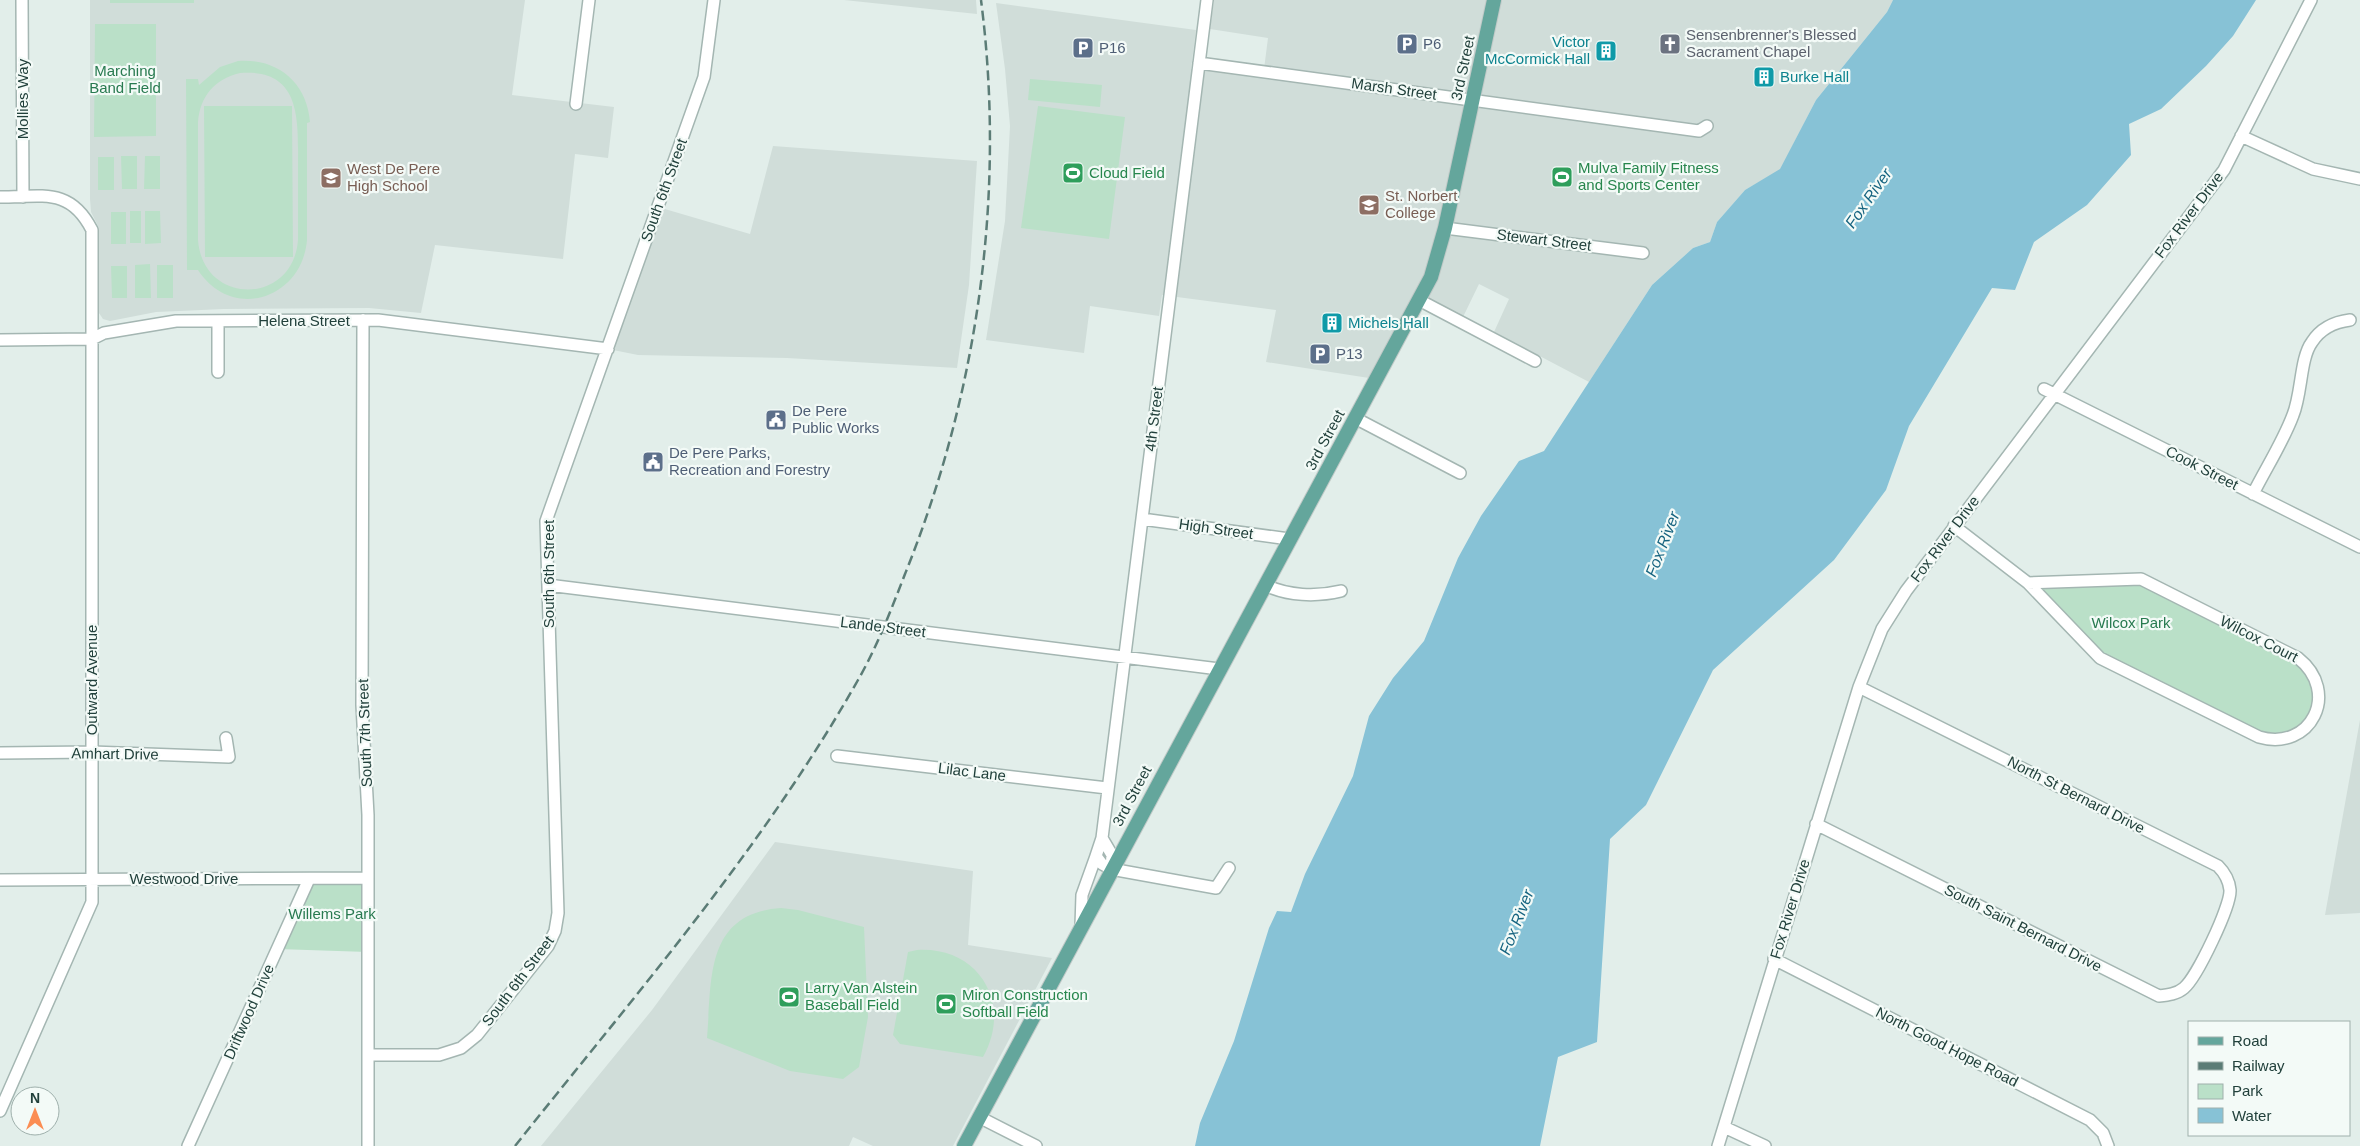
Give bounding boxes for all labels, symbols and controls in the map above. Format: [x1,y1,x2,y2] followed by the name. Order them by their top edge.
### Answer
[1686,26,1856,60] place label: Sensenbrenner's Blessed Sacrament Chapel
[1395,32,1419,56] parking icon: P6
[1658,32,1682,56] church icon: Sensenbrenner's Blessed Sacrament Chapel
[1447,33,1478,102] street label: 3rd Street
[1485,33,1590,67] place label: Victor McCormick Hall
[1423,35,1441,52] place label: P6
[1071,36,1095,60] parking icon: P16
[1099,39,1126,56] place label: P16
[1594,39,1618,63] building icon: Victor McCormick Hall
[14,58,31,139] street label: Mollies Way
[89,62,161,96] park label: Marching Band Field
[1752,65,1776,89] building icon: Burke Hall
[1780,68,1849,85] place label: Burke Hall
[1350,74,1439,103] street label: Marsh Street
[637,135,690,244] street label: South 6th Street
[1578,159,1719,193] place label: Mulva Family Fitness and Sports Center
[347,160,440,194] place label: West De Pere High School
[1061,161,1085,185] sports icon: Cloud Field
[1089,164,1165,181] place label: Cloud Field
[1550,165,1574,189] sports icon: Mulva Family Fitness and Sports Center
[1842,165,1895,231] water label: Fox River
[319,166,343,190] school or university icon: West De Pere High School
[2151,168,2226,261] street label: Fox River Drive
[1385,187,1458,221] place label: St. Norbert College
[1357,193,1381,217] school or university icon: St. Norbert College
[1496,225,1593,254] street label: Stewart Street
[1320,311,1344,335] building icon: Michels Hall
[258,312,351,329] street label: Helena Street
[1348,314,1429,331] place label: Michels Hall
[1308,342,1332,366] parking icon: P13
[1336,345,1363,362] place label: P13
[1141,385,1166,452] street label: 4th Street
[792,402,879,436] place label: De Pere Public Works
[1302,406,1348,473] street label: 3rd Street
[764,408,788,432] public building icon: De Pere Public Works
[2163,442,2242,493] street label: Cook Street
[669,444,830,478] place label: De Pere Parks, Recreation and Forestry
[641,450,665,474] public building icon: De Pere Parks, Recreation and Forestry
[1907,492,1982,585] street label: Fox River Drive
[1642,509,1683,579] water label: Fox River
[1178,515,1255,542] street label: High Street
[540,519,557,628] street label: South 6th Street
[2217,612,2302,666] street label: Wilcox Court
[839,613,928,640] street label: Lande Street
[2091,614,2171,631] park label: Wilcox Park
[83,625,100,735] street label: Outward Avenue
[354,678,375,787] street label: South 7th Street
[71,744,159,763] street label: Amhart Drive
[2005,753,2148,837] street label: North St Bernard Drive
[937,759,1007,784] street label: Lilac Lane
[1109,762,1155,829] street label: 3rd Street
[1766,857,1813,961] street label: Fox River Drive
[130,870,238,887] street label: Westwood Drive
[1942,880,2105,975] street label: South Saint Bernard Drive
[1496,887,1537,957] water label: Fox River
[288,905,376,922] park label: Willems Park
[478,932,558,1029] street label: South 6th Street
[220,962,277,1062] street label: Driftwood Drive
[805,979,917,1013] place label: Larry Van Alstein Baseball Field
[777,985,801,1009] sports icon: Larry Van Alstein Baseball Field
[962,986,1088,1020] place label: Miron Construction Softball Field
[934,992,958,1016] sports icon: Miron Construction Softball Field
[1873,1003,2021,1090] street label: North Good Hope Road
[2188,1021,2350,1136] legend
[2232,1032,2268,1049] text: Road
[2232,1057,2285,1074] text: Railway
[2232,1082,2263,1099] text: Park
[10,1086,60,1136] north arrow
[30,1090,40,1106] text: N
[2232,1107,2271,1124] text: Water

